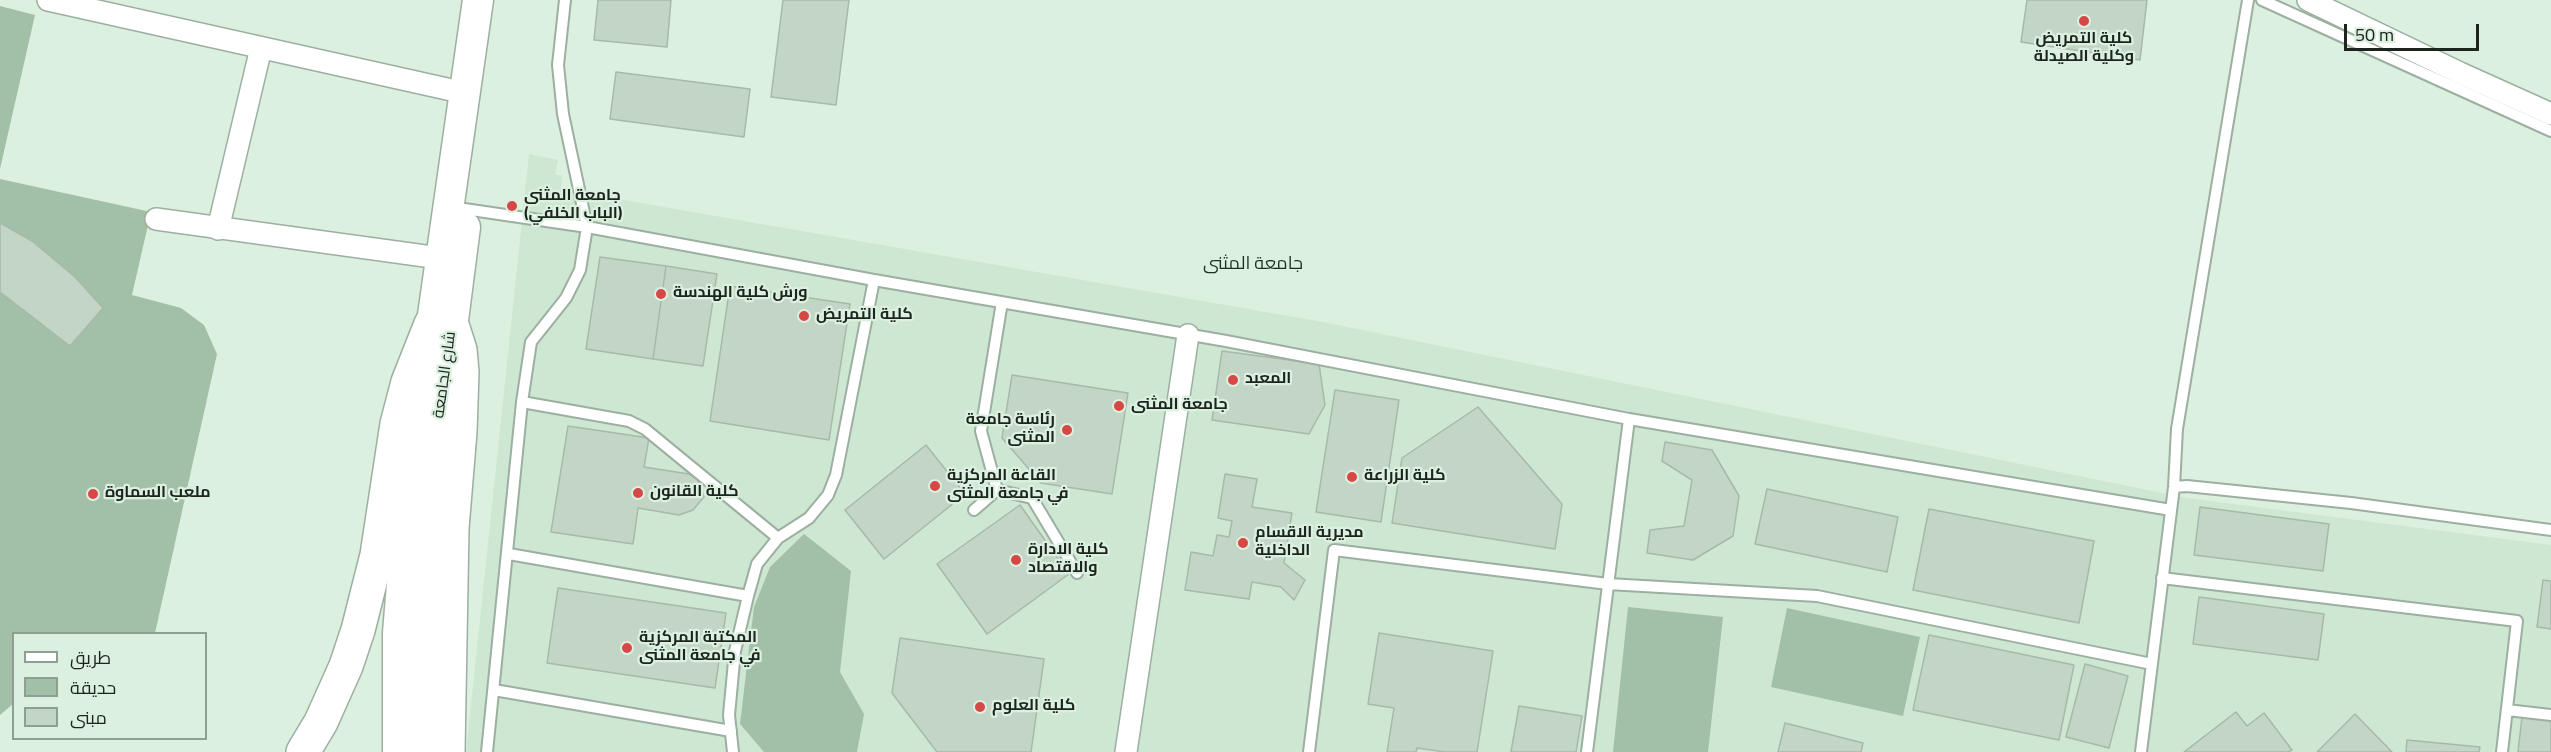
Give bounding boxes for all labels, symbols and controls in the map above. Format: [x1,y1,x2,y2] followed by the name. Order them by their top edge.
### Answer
[2347,12,2482,50] scale bar
[2077,14,2091,28] marker: كلية التمريض وكلية الصيدلة
[2355,18,2394,51] text: 50 m
[2034,30,2134,68] place label: كلية التمريض وكلية الصيدلة
[524,187,622,225] place label: جامعة المثنى (الباب الخلفي)
[505,199,519,213] marker: جامعة المثنى (الباب الخلفي)
[1203,254,1303,276] district label: جامعة المثنى
[673,284,808,304] place label: ورش كلية الهندسة
[654,287,668,301] marker: ورش كلية الهندسة
[816,306,913,326] place label: كلية التمريض
[797,309,811,323] marker: كلية التمريض
[430,330,462,420] street label: شارع الجامعة
[1245,370,1291,390] place label: المعبد
[1226,373,1240,387] marker: المعبد
[1131,396,1228,416] place label: جامعة المثنى
[1112,399,1126,413] marker: جامعة المثنى
[966,411,1055,449] place label: رئاسة جامعة المثنى
[1060,423,1074,437] marker: رئاسة جامعة المثنى
[947,467,1069,505] place label: القاعة المركزية في جامعة المثنى
[1364,467,1445,487] place label: كلية الزراعة
[1345,470,1359,484] marker: كلية الزراعة
[928,479,942,493] marker: القاعة المركزية في جامعة المثنى
[650,483,738,503] place label: كلية القانون
[105,484,211,504] place label: ملعب السماوة
[631,486,645,500] marker: كلية القانون
[86,487,100,501] marker: ملعب السماوة
[1255,524,1364,562] place label: مديرية الاقسام الداخلية
[1236,536,1250,550] marker: مديرية الاقسام الداخلية
[1028,541,1108,579] place label: كلية الادارة والاقتصاد
[1009,553,1023,567] marker: كلية الادارة والاقتصاد
[639,629,761,667] place label: المكتبة المركزية في جامعة المثنى
[12,632,207,740] legend
[70,641,111,674] text: طريق
[620,641,634,655] marker: المكتبة المركزية في جامعة المثنى
[70,671,116,704] text: حديقة
[992,697,1075,717] place label: كلية العلوم
[973,700,987,714] marker: كلية العلوم
[70,701,107,734] text: مبنى

